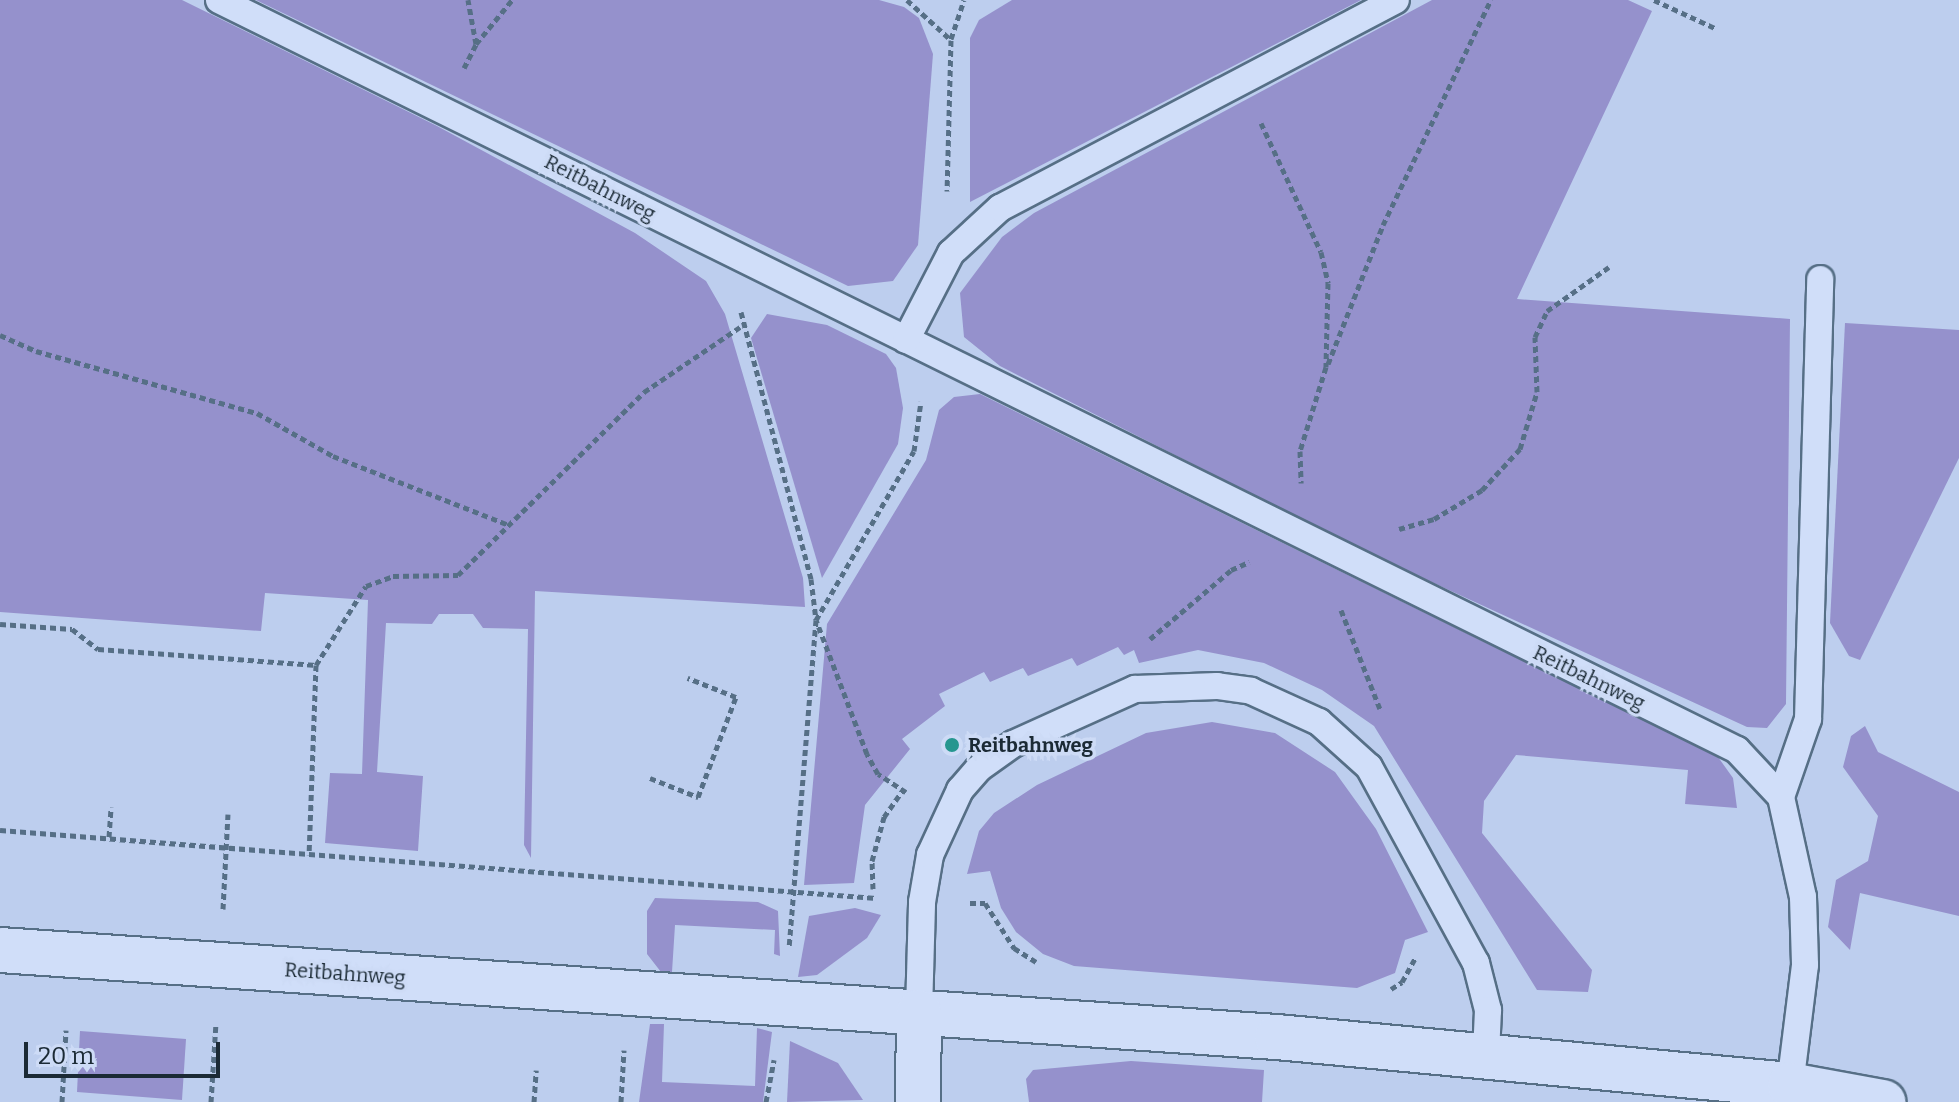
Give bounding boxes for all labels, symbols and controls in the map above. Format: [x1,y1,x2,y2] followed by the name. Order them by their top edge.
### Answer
[540,150,660,226] street label: Reitbahnweg
[1529,641,1649,715] street label: Reitbahnweg
[968,733,1093,757] place label: Reitbahnweg
[943,736,961,754] marker: Reitbahnweg
[284,958,406,990] street label: Reitbahnweg
[28,1026,224,1076] scale bar
[38,1042,94,1070] text: 20 m

